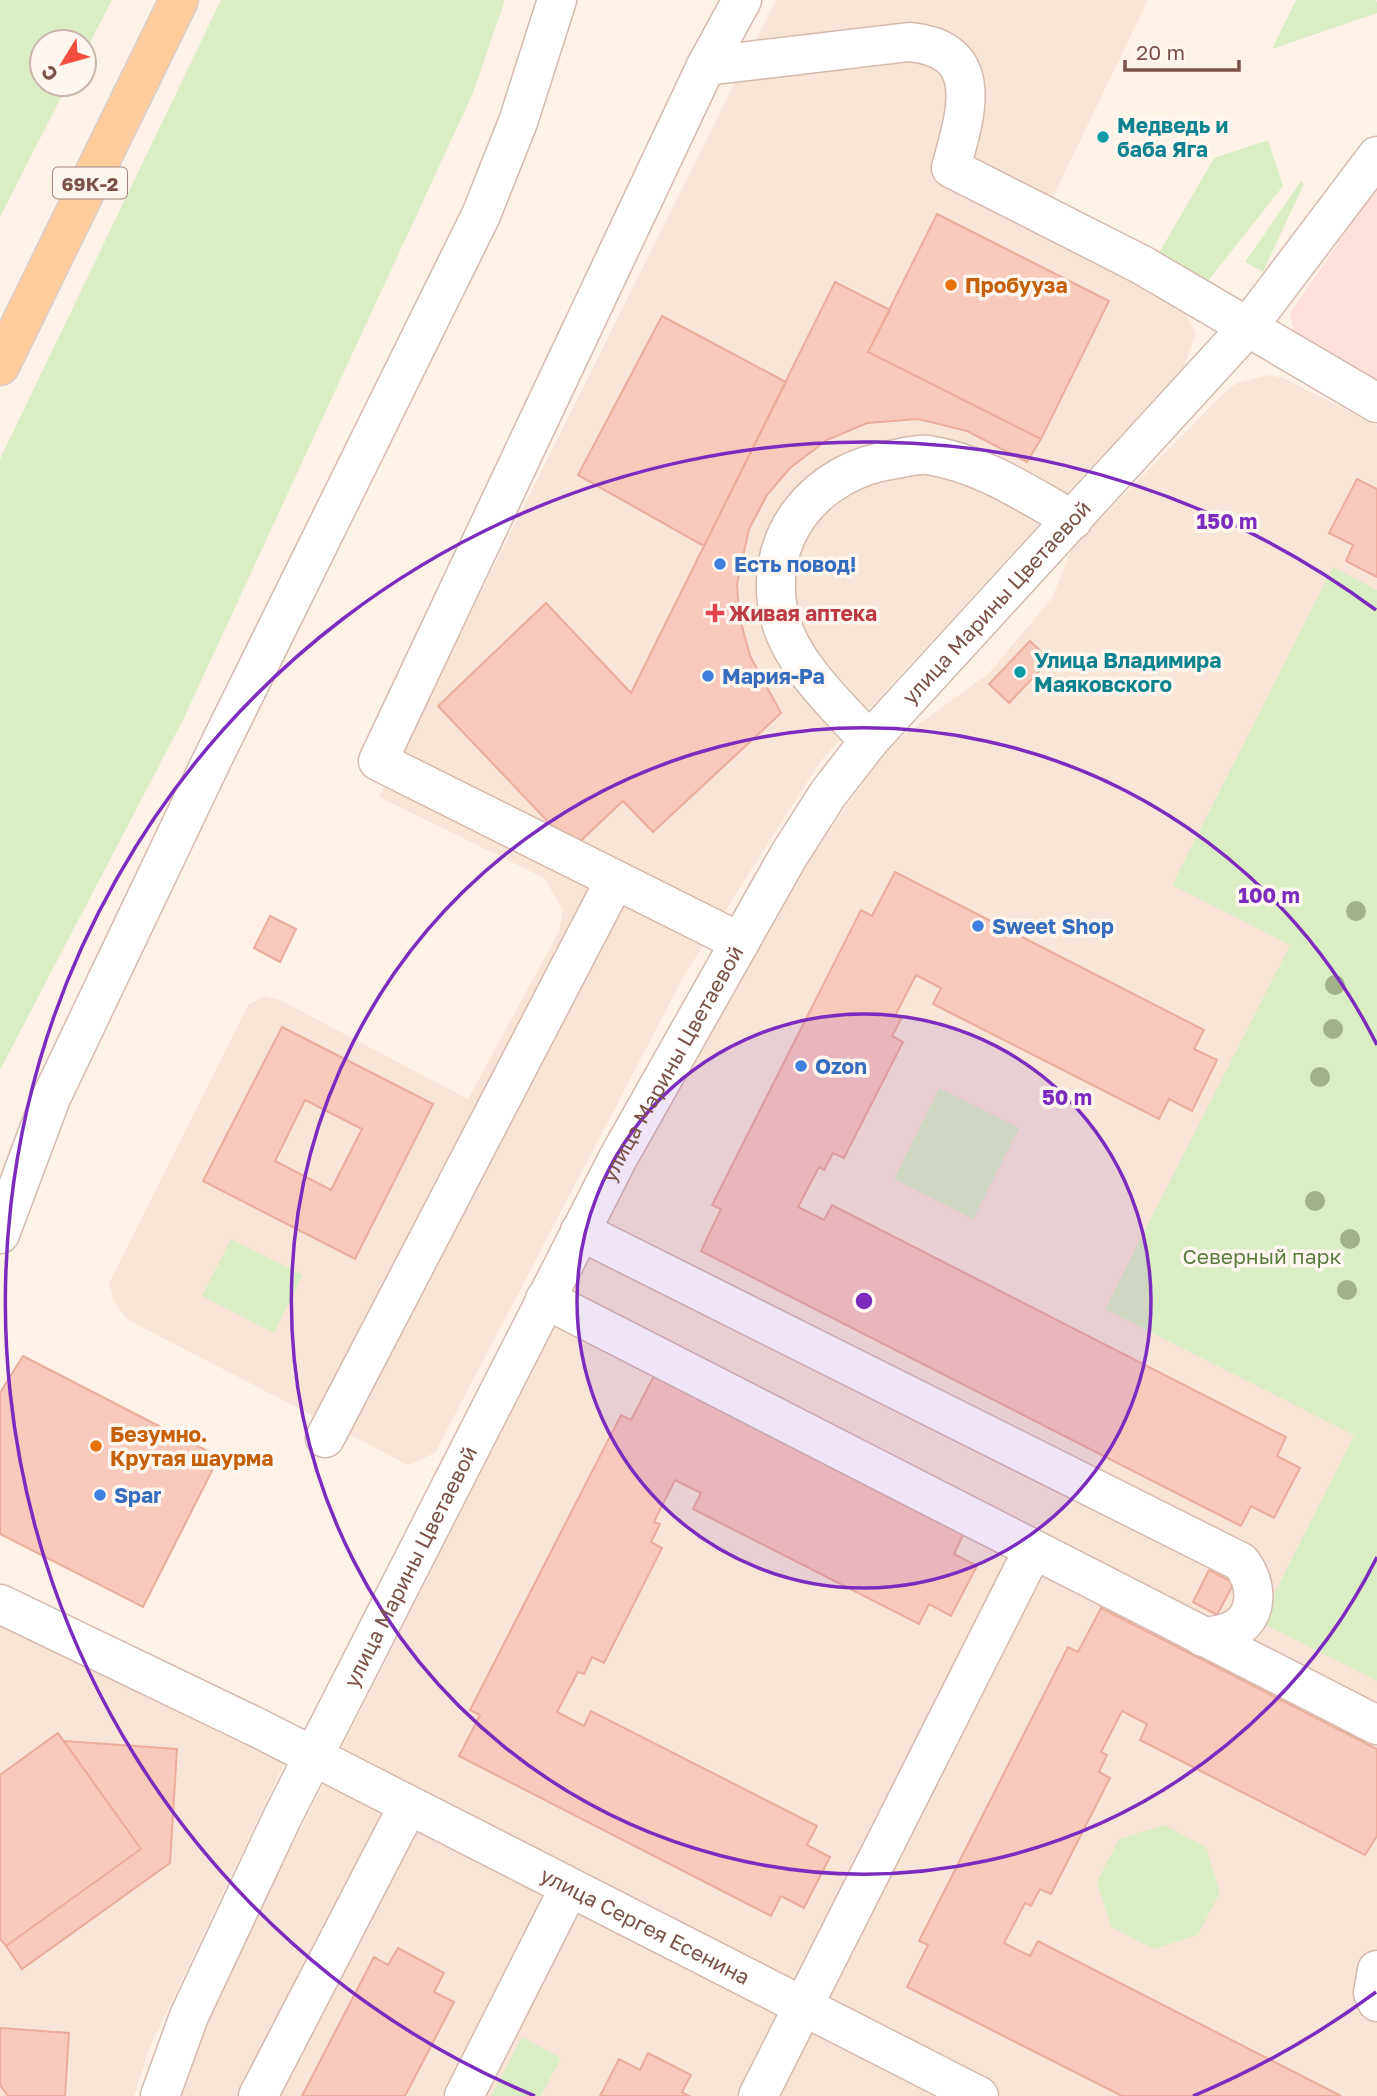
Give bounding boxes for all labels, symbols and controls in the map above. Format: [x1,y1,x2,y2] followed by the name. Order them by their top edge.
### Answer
[28,28,98,98] north arrow
[1125,28,1239,72] scale bar
[1136,39,1185,65] text: 20 m
[36,61,62,86] text: С
[1117,112,1228,162] place label: Медведь и баба Яга
[1095,129,1111,145] marker: Медведь и баба Яга
[53,168,127,198] road number: 69К-2
[965,272,1068,298] place label: Пробууза
[943,277,959,293] marker: Пробууза
[896,495,1096,709] street label: улица Марины Цветаевой
[1197,508,1257,534] text: 150 m
[734,551,857,577] place label: Есть повод!
[712,556,728,572] marker: Есть повод!
[729,600,877,626] place label: Живая аптека
[707,605,723,621] marker: Живая аптека
[1034,647,1221,697] place label: Улица Владимира Маяковского
[722,663,825,689] place label: Мария-Ра
[1012,664,1028,680] marker: Улица Владимира Маяковского
[700,668,716,684] marker: Мария-Ра
[1238,882,1300,908] text: 100 m
[992,913,1114,939] place label: Sweet Shop
[970,918,986,934] marker: Sweet Shop
[595,941,748,1186] street label: улица Марины Цветаевой
[815,1053,867,1079] place label: Ozon
[793,1058,809,1074] marker: Ozon
[1042,1084,1092,1110] text: 50 m
[1182,1243,1342,1269] park label: Северный парк
[852,1289,876,1313] centre of rings
[110,1421,273,1471] place label: Безумно. Крутая шаурма
[88,1438,104,1454] marker: Безумно. Крутая шаурма
[338,1442,482,1691] street label: улица Марины Цветаевой
[114,1482,161,1508] place label: Spar
[92,1487,108,1503] marker: Spar
[536,1861,754,1990] street label: улица Сергея Есенина

